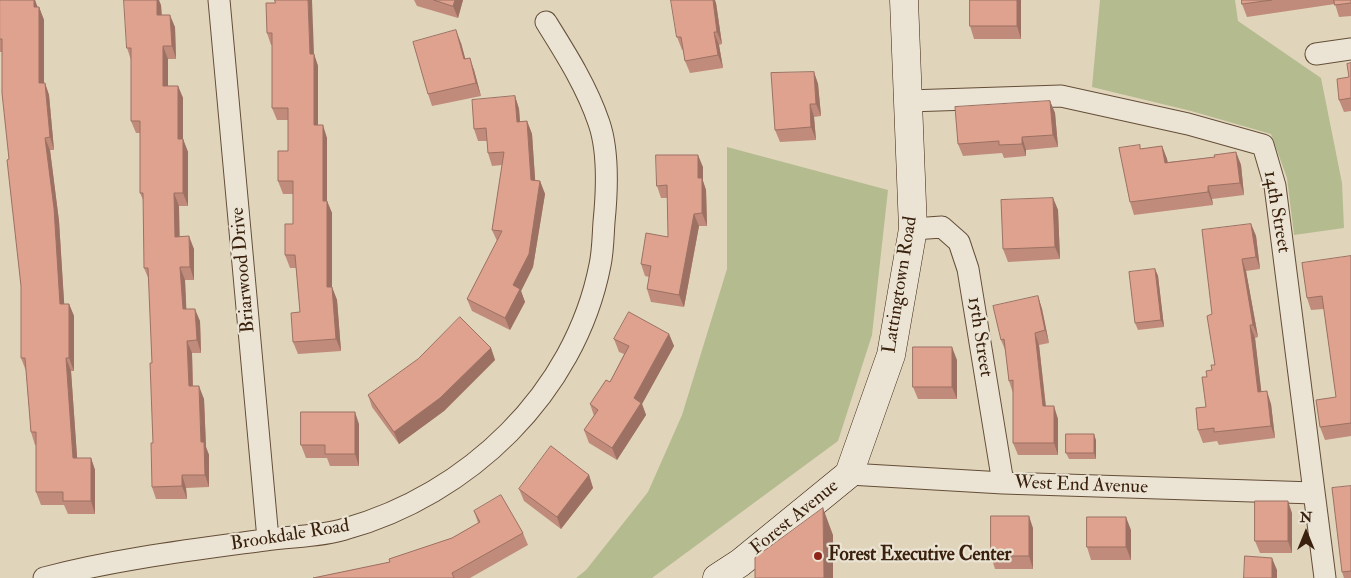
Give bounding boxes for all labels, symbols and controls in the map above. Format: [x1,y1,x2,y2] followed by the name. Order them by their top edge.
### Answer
[1258,169,1294,255] street label: 14th Street
[227,206,261,334] street label: Briarwood Drive
[879,215,923,355] street label: Lattingtown Road
[961,295,997,379] street label: 15th Street
[1014,472,1148,500] street label: West End Avenue
[746,475,844,561] street label: Forest Avenue
[1281,508,1331,558] north arrow
[1300,509,1312,526] text: N
[229,515,351,557] street label: Brookdale Road
[828,545,1011,567] place label: Forest Executive Center
[812,550,824,562] marker: Forest Executive Center

